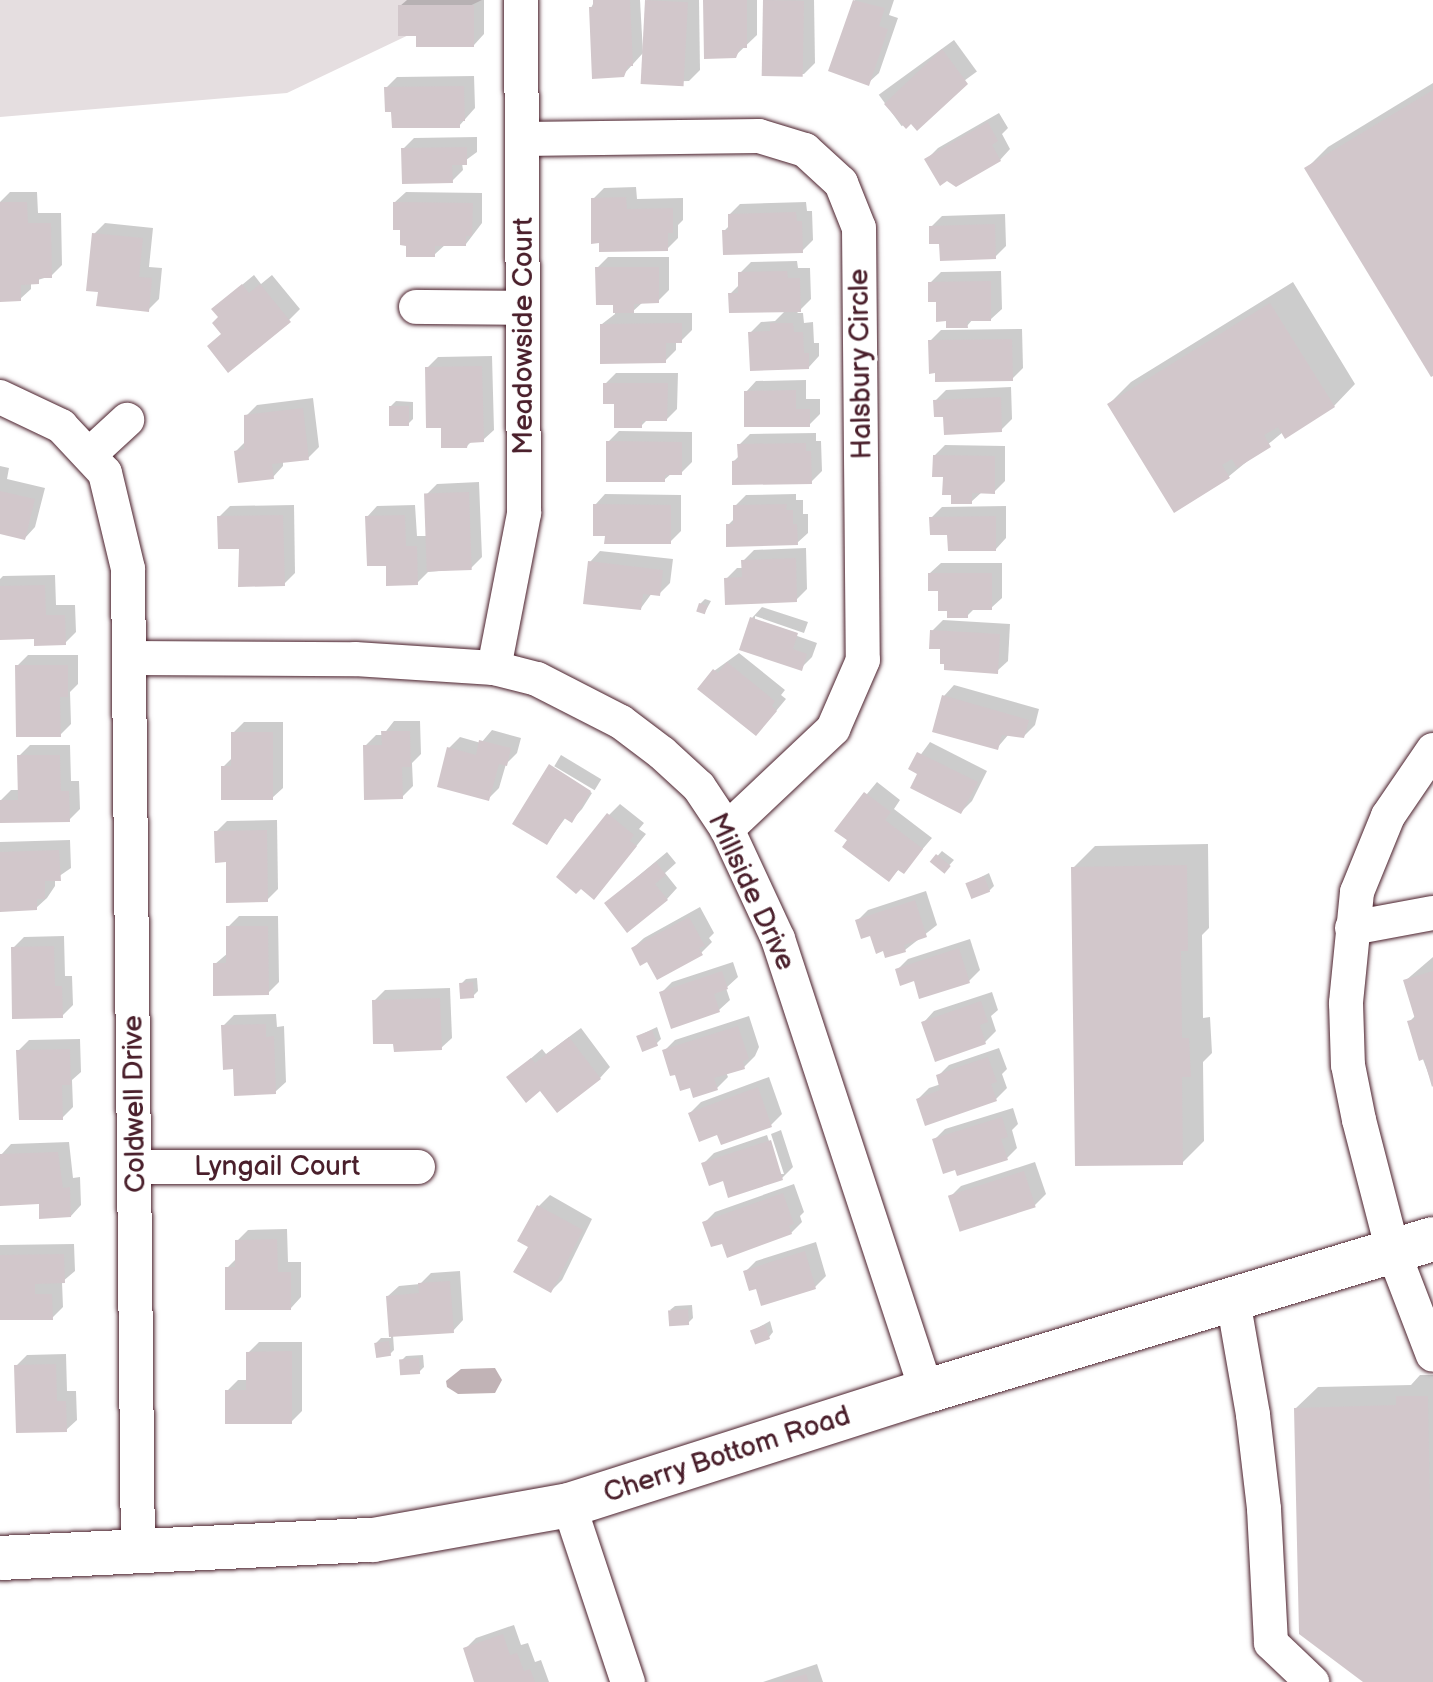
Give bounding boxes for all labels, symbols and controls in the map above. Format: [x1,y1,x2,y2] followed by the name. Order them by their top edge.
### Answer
[507,217,541,455] street label: Meadowside Court
[843,267,879,461] street label: Halsbury Circle
[700,808,802,976] street label: Millside Drive
[117,1015,153,1193] street label: Coldwell Drive
[194,1150,360,1184] street label: Lyngail Court
[599,1399,855,1511] street label: Cherry Bottom Road

